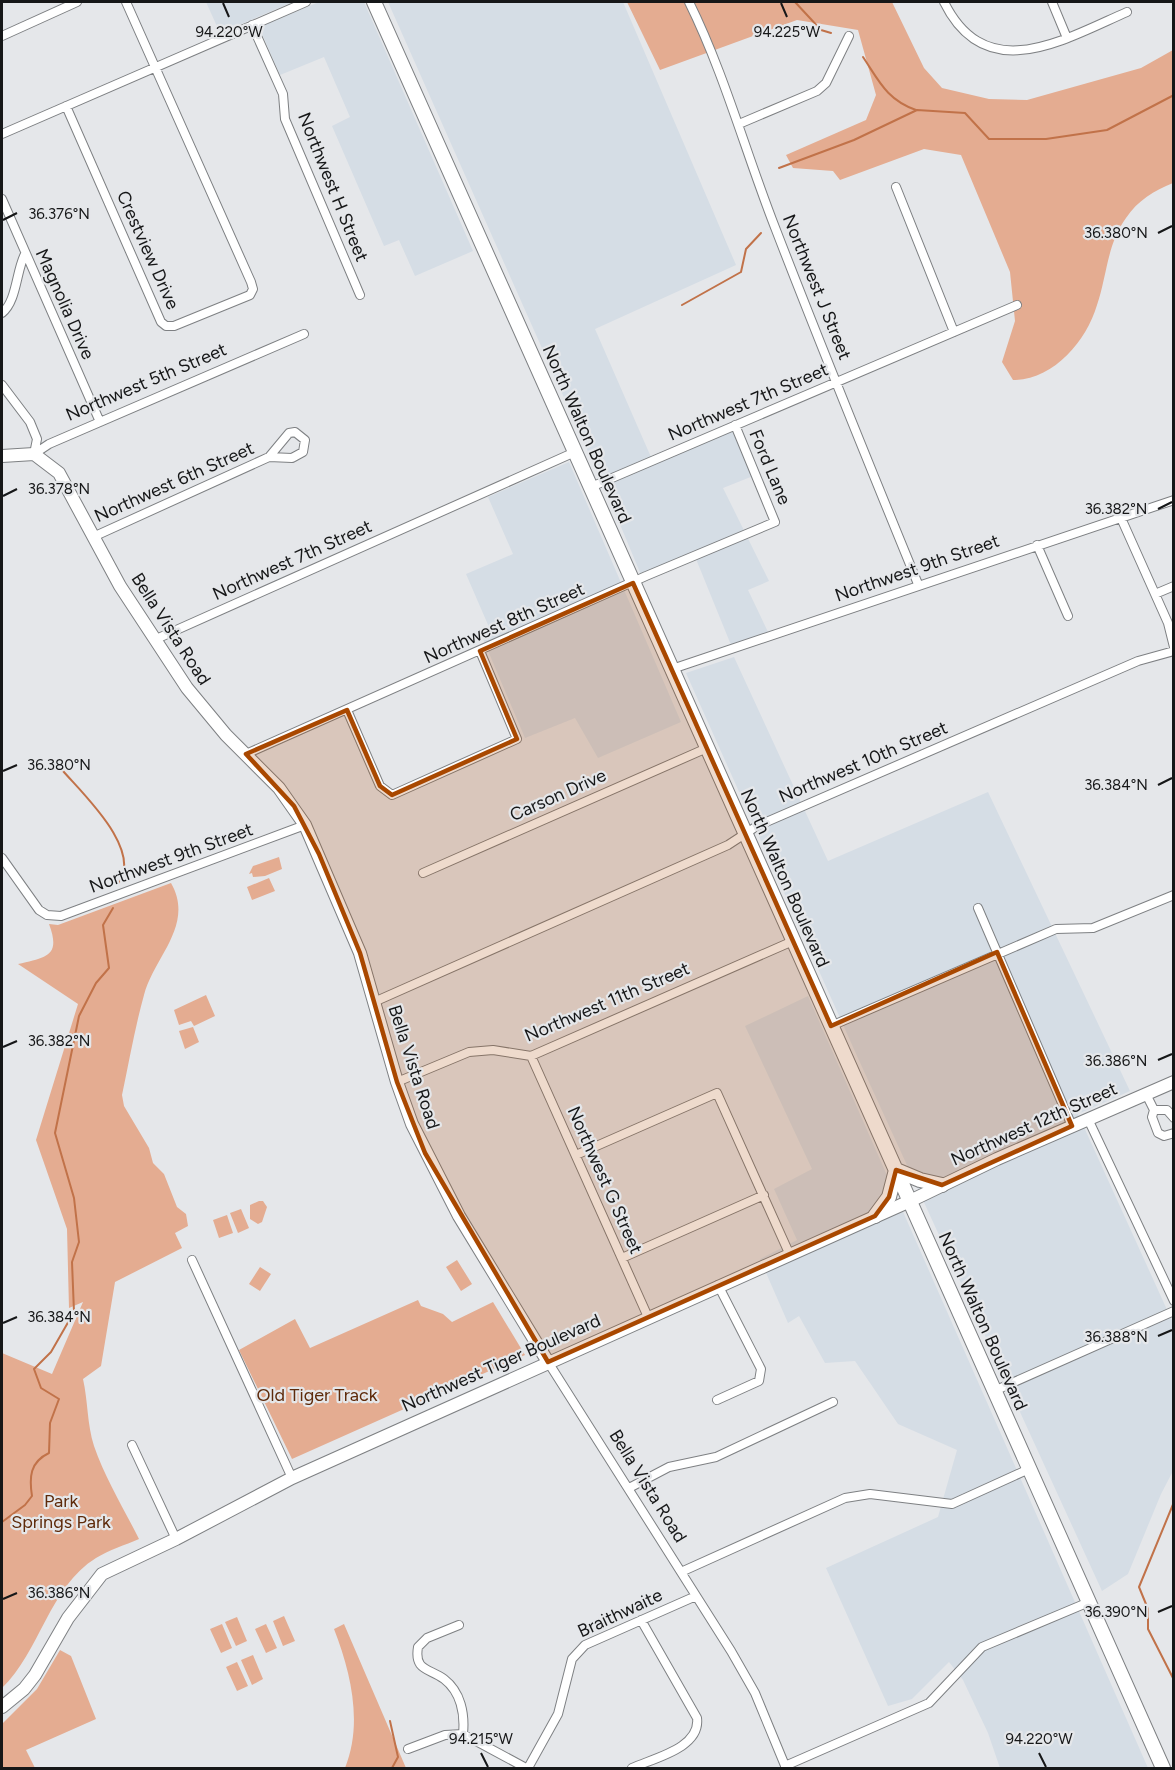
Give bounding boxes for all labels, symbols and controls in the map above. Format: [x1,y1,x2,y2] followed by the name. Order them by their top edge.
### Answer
[195,23,263,41] text: 94.220°W
[754,23,821,41] text: 94.225°W
[293,109,373,265] street label: Northwest H Street
[112,187,184,313] street label: Crestview Drive
[28,205,90,223] text: 36.376°N
[778,211,856,363] street label: Northwest J Street
[1084,224,1148,242] text: 36.380°N
[31,245,99,363] street label: Magnolia Drive
[62,338,230,426] street label: Northwest 5th Street
[538,341,636,527] street label: North Walton Boulevard
[665,358,832,446] street label: Northwest 7th Street
[744,426,796,508] street label: Ford Lane
[91,437,257,527] street label: Northwest 6th Street
[28,480,90,498] text: 36.378°N
[1085,500,1147,518] text: 36.382°N
[209,515,375,605] street label: Northwest 7th Street
[832,529,1002,606] street label: Northwest 9th Street
[127,569,215,689] street label: Bella Vista Road
[420,578,588,668] street label: Northwest 8th Street
[775,716,951,808] street label: Northwest 10th Street
[27,756,91,774] text: 36.380°N
[506,764,610,826] street label: Carson Drive
[1084,776,1148,794] text: 36.384°N
[736,785,834,971] street label: North Walton Boulevard
[86,818,256,898] street label: Northwest 9th Street
[521,957,693,1047] street label: Northwest 11th Street
[384,1002,444,1132] street label: Bella Vista Road
[28,1032,90,1050] text: 36.382°N
[1085,1052,1147,1070] text: 36.386°N
[947,1077,1121,1171] street label: Northwest 12th Street
[563,1103,647,1257] street label: Northwest G Street
[934,1228,1032,1414] street label: North Walton Boulevard
[27,1308,91,1326] text: 36.384°N
[398,1309,604,1417] street label: Northwest Tiger Boulevard
[1084,1328,1148,1346] text: 36.388°N
[257,1384,378,1406] park label: Old Tiger Track
[604,1425,692,1547] street label: Bella Vista Road
[11,1490,111,1533] park label: Park Springs Park
[28,1584,90,1602] text: 36.386°N
[574,1584,666,1642] street label: Braithwaite
[1084,1603,1148,1621] text: 36.390°N
[449,1730,514,1748] text: 94.215°W
[1005,1730,1073,1748] text: 94.220°W

